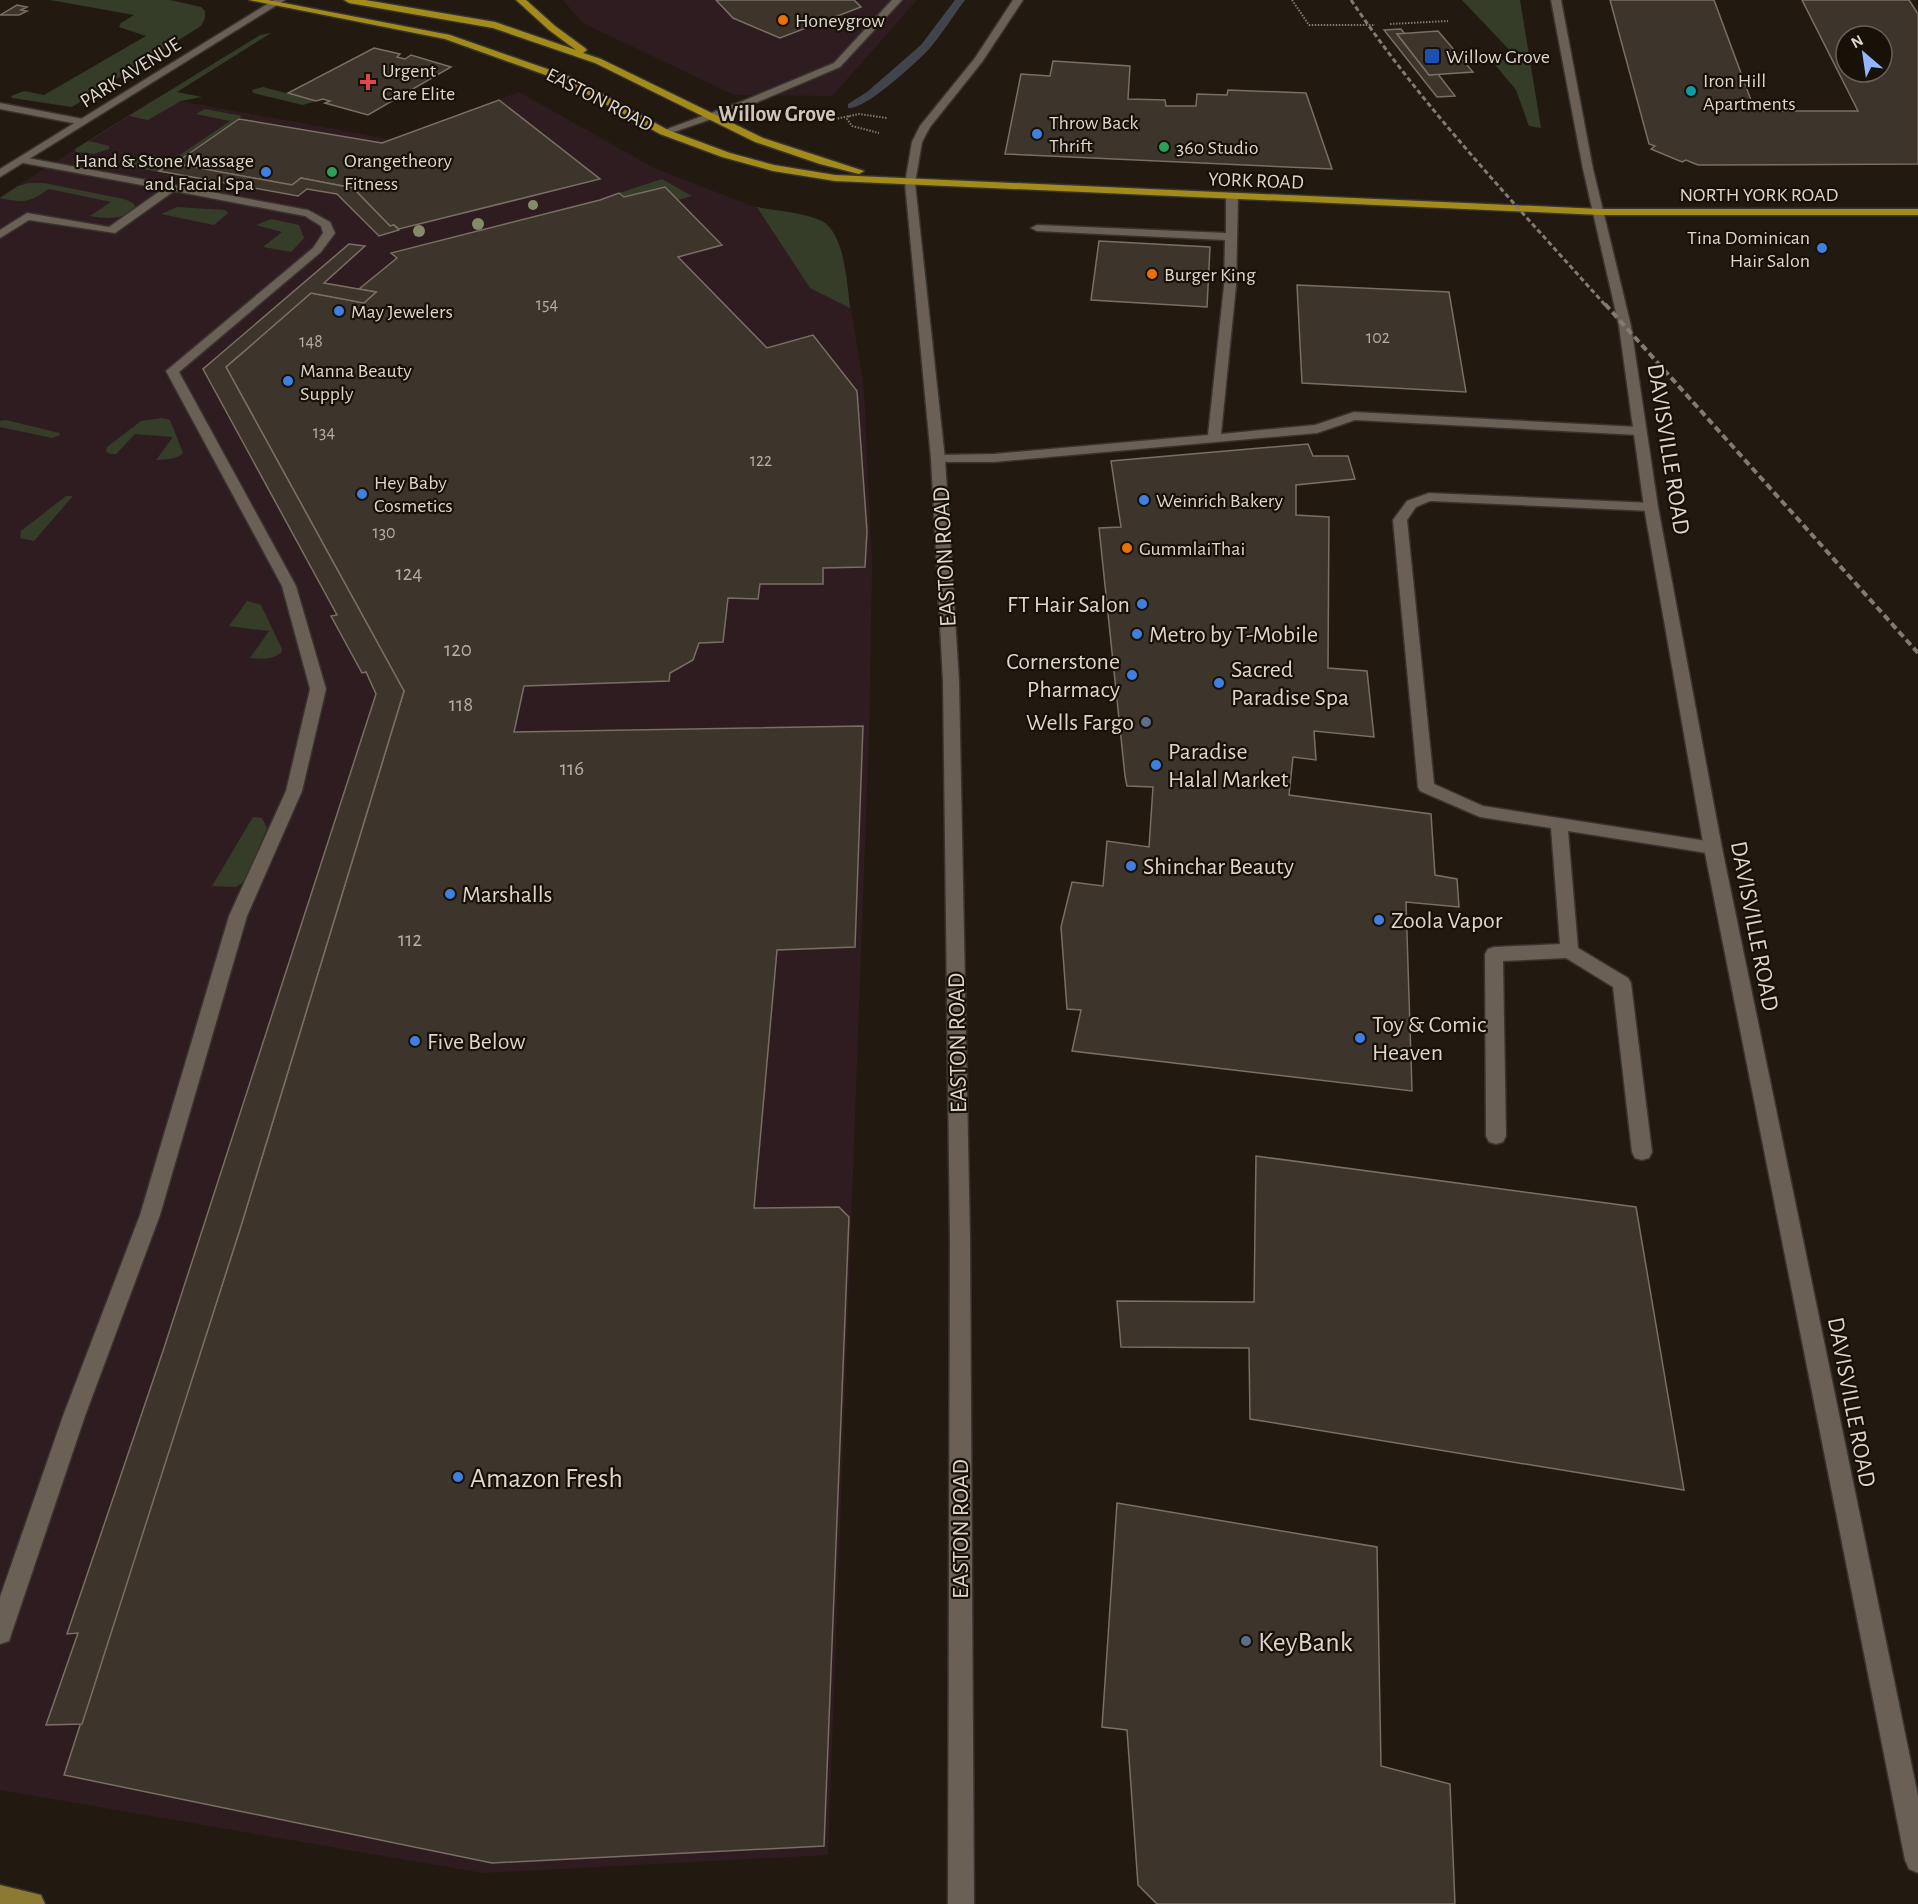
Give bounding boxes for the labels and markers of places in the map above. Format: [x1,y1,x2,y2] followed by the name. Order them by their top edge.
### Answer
[795,11,885,31] place label: Honeygrow
[776,13,790,27] marker: Honeygrow
[1423,47,1441,65] marker: Willow Grove
[1446,47,1550,67] place label: Willow Grove
[382,61,455,104] place label: Urgent Care Elite
[1703,71,1796,114] place label: Iron Hill Apartments
[359,73,377,91] marker: Urgent Care Elite
[1684,84,1698,98] marker: Iron Hill Apartments
[1049,113,1138,156] place label: Throw Back Thrift
[1030,127,1044,141] marker: Throw Back Thrift
[1176,138,1259,158] place label: 360 Studio
[1157,140,1171,154] marker: 360 Studio
[75,151,254,194] place label: Hand & Stone Massage and Facial Spa
[344,151,453,194] place label: Orangetheory Fitness
[259,165,273,179] marker: Hand & Stone Massage and Facial Spa
[325,165,339,179] marker: Orangetheory Fitness
[1687,228,1810,271] place label: Tina Dominican Hair Salon
[1815,241,1829,255] marker: Tina Dominican Hair Salon
[1164,265,1256,285] place label: Burger King
[1145,267,1159,281] marker: Burger King
[351,302,453,322] place label: May Jewelers
[332,304,346,318] marker: May Jewelers
[300,361,412,404] place label: Manna Beauty Supply
[281,374,295,388] marker: Manna Beauty Supply
[374,473,453,516] place label: Hey Baby Cosmetics
[355,487,369,501] marker: Hey Baby Cosmetics
[1156,491,1284,511] place label: Weinrich Bakery
[1137,493,1151,507] marker: Weinrich Bakery
[1139,539,1245,559] place label: GummlaiThai
[1120,541,1134,555] marker: GummlaiThai
[1007,593,1130,617] place label: FT Hair Salon
[1135,597,1149,611] marker: FT Hair Salon
[1149,623,1318,647] place label: Metro by T-Mobile
[1130,627,1144,641] marker: Metro by T-Mobile
[1006,650,1120,702] place label: Cornerstone Pharmacy
[1231,658,1349,710] place label: Sacred Paradise Spa
[1125,668,1139,682] marker: Cornerstone Pharmacy
[1212,676,1226,690] marker: Sacred Paradise Spa
[1026,711,1134,735] place label: Wells Fargo
[1139,715,1153,729] marker: Wells Fargo
[1168,740,1289,792] place label: Paradise Halal Market
[1149,758,1163,772] marker: Paradise Halal Market
[1143,855,1294,879] place label: Shinchar Beauty
[1124,859,1138,873] marker: Shinchar Beauty
[462,883,552,907] place label: Marshalls
[443,887,457,901] marker: Marshalls
[1391,909,1503,933] place label: Zoola Vapor
[1372,913,1386,927] marker: Zoola Vapor
[1372,1013,1486,1065] place label: Toy & Comic Heaven
[427,1030,525,1054] place label: Five Below
[1353,1031,1367,1045] marker: Toy & Comic Heaven
[408,1034,422,1048] marker: Five Below
[470,1465,623,1493] place label: Amazon Fresh
[451,1470,465,1484] marker: Amazon Fresh
[1258,1629,1353,1657] place label: KeyBank
[1239,1634,1253,1648] marker: KeyBank

